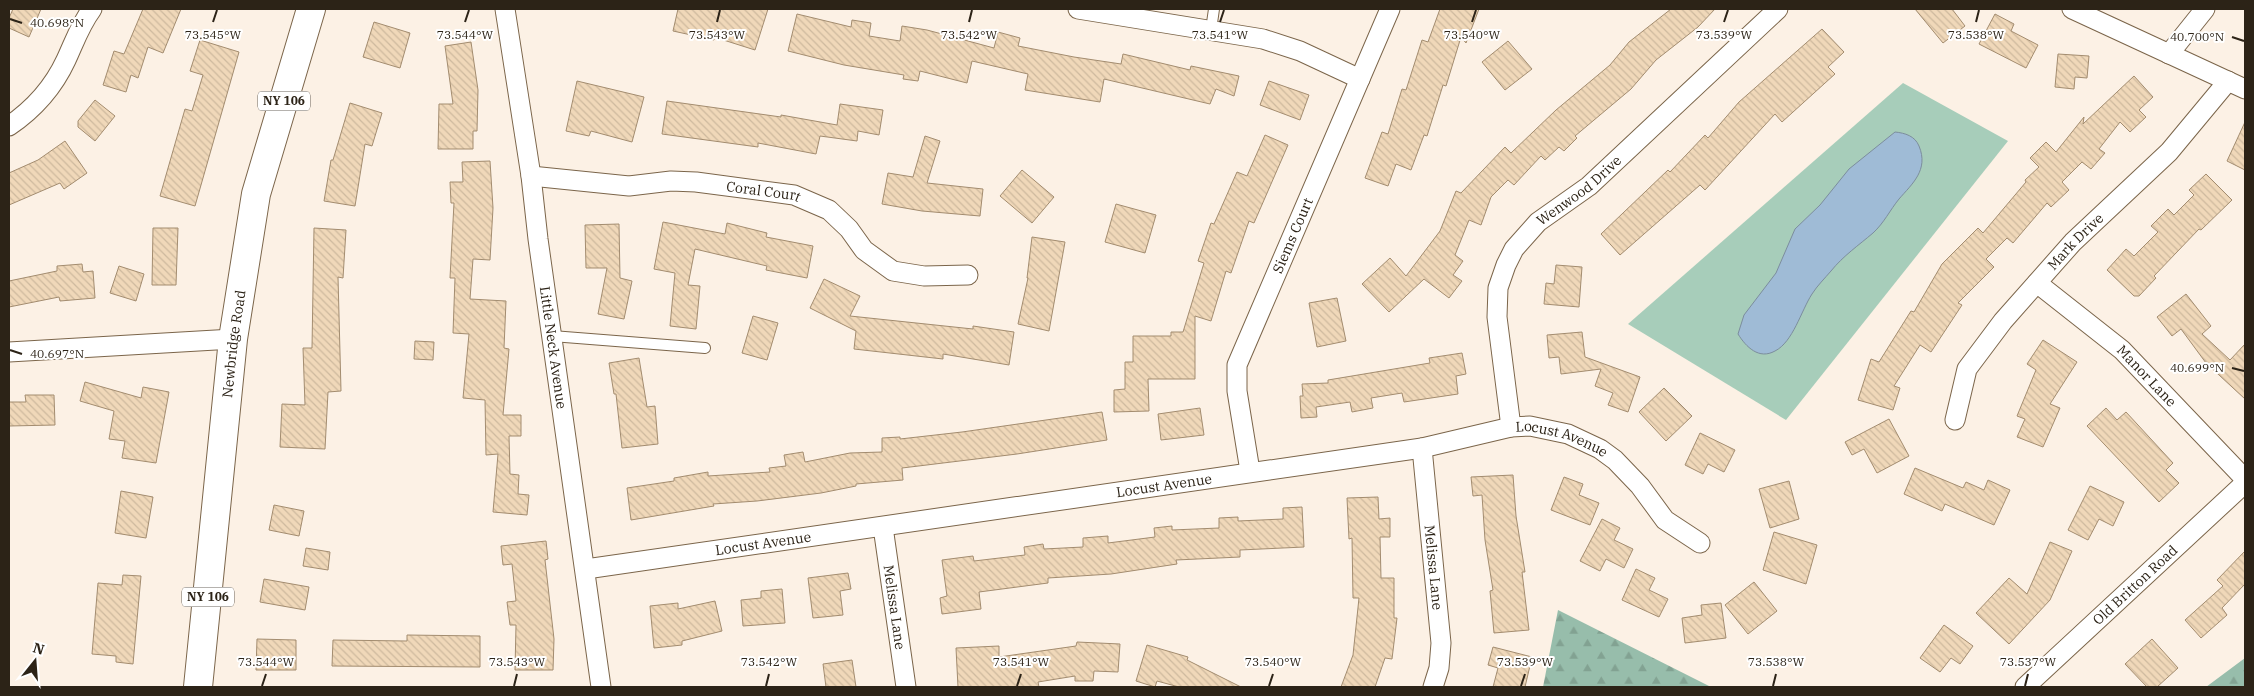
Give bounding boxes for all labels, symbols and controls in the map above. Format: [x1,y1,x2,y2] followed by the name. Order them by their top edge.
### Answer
[30,15,84,30] text: 40.698°N
[185,27,242,42] text: 73.545°W
[437,27,494,42] text: 73.544°W
[689,27,746,42] text: 73.543°W
[941,27,998,42] text: 73.542°W
[1192,27,1249,42] text: 73.541°W
[1444,27,1501,42] text: 73.540°W
[1696,27,1753,42] text: 73.539°W
[1948,27,2005,42] text: 73.538°W
[2170,29,2224,44] text: 40.700°N
[258,92,310,110] road number: NY 106
[1533,151,1625,229] street label: Wenwood Drive
[725,177,804,206] street label: Coral Court
[1269,195,1317,276] street label: Siems Court
[2043,209,2107,274] street label: Mark Drive
[536,285,571,410] street label: Little Neck Avenue
[218,288,250,399] street label: Newbridge Road
[2113,341,2180,411] street label: Manor Lane
[30,346,84,361] text: 40.697°N
[2170,360,2224,375] text: 40.699°N
[1515,417,1612,461] street label: Locust Avenue
[1115,470,1213,501] street label: Locust Avenue
[1421,524,1447,611] street label: Melissa Lane
[714,528,812,559] street label: Locust Avenue
[2089,541,2182,629] street label: Old Britton Road
[880,564,910,651] street label: Melissa Lane
[182,588,234,606] road number: NY 106
[10,636,60,686] north arrow
[31,638,47,659] text: N
[238,654,295,669] text: 73.544°W
[489,654,546,669] text: 73.543°W
[741,654,798,669] text: 73.542°W
[993,654,1050,669] text: 73.541°W
[1245,654,1302,669] text: 73.540°W
[1497,654,1554,669] text: 73.539°W
[1748,654,1805,669] text: 73.538°W
[2000,654,2057,669] text: 73.537°W

